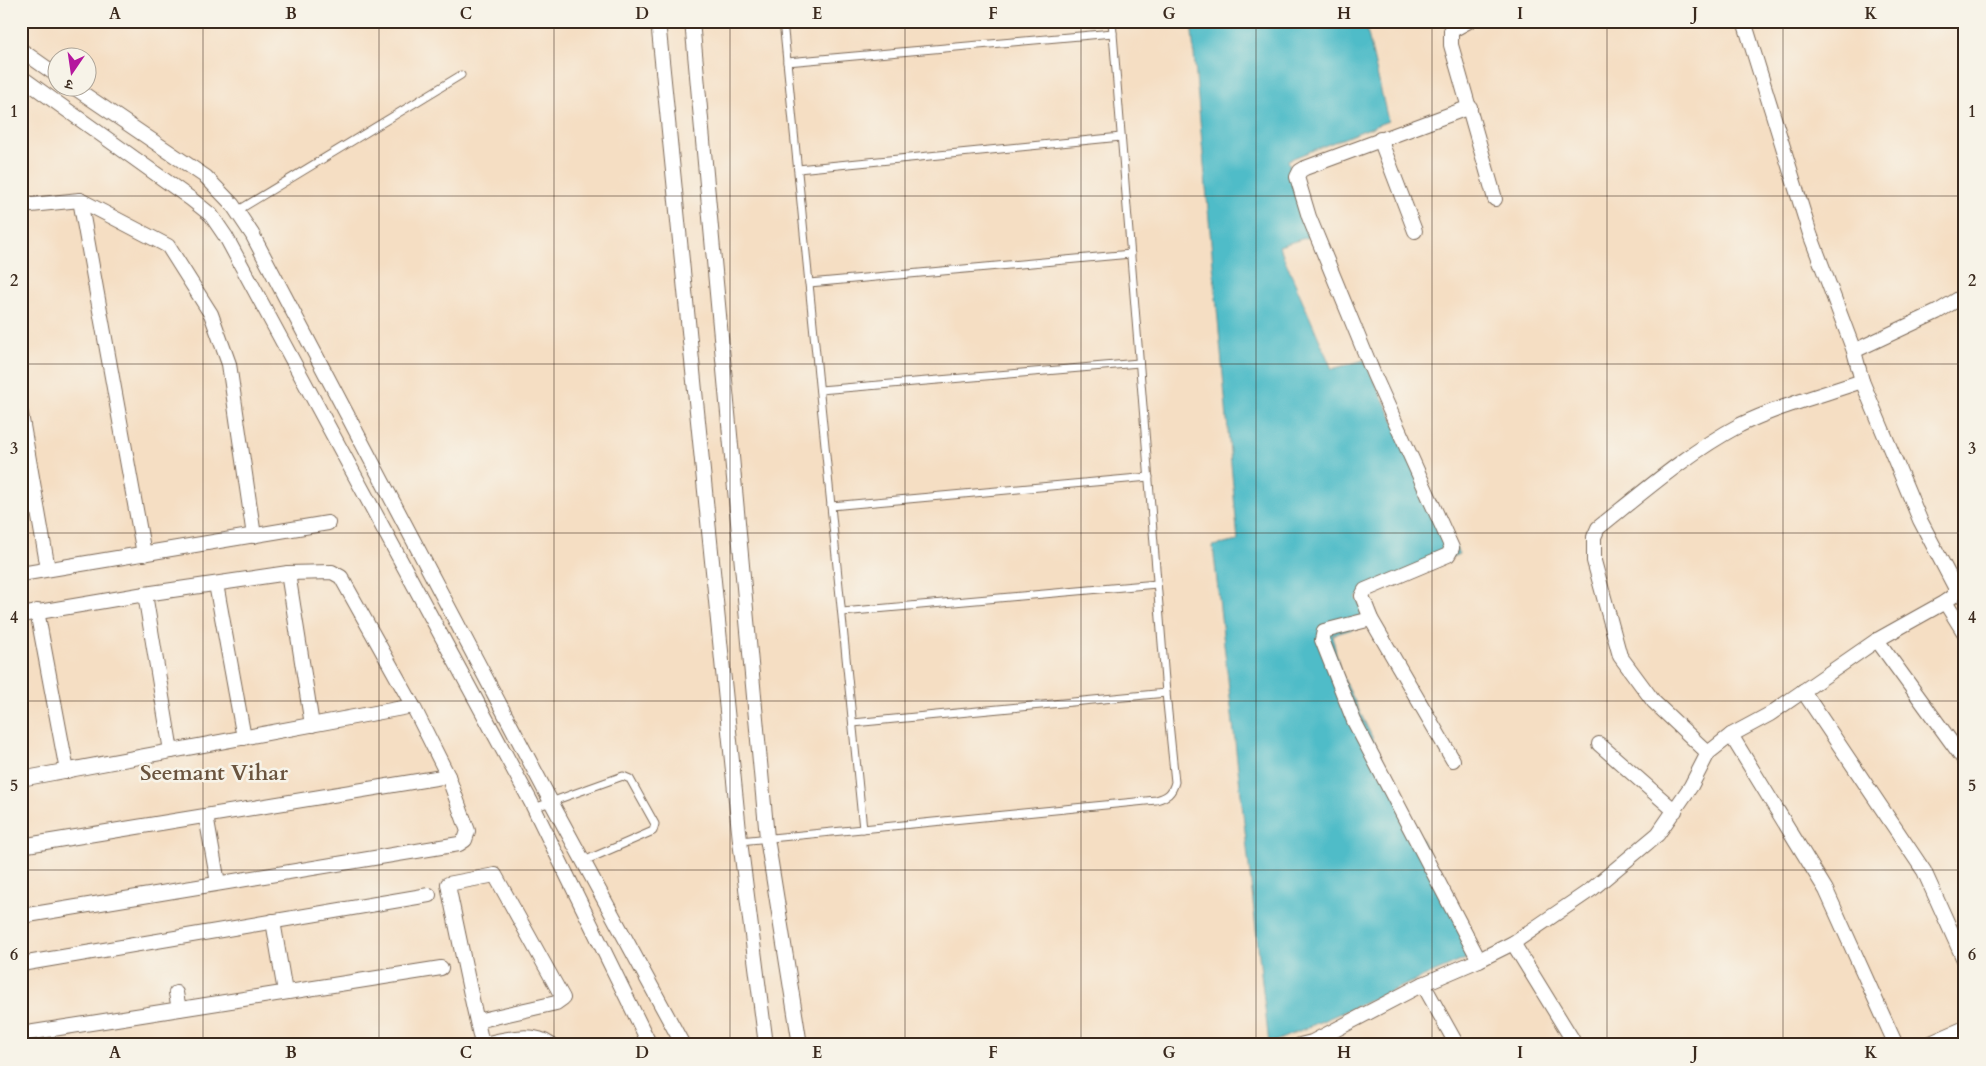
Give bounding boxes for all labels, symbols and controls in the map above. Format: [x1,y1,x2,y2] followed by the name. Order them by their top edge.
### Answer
[109,3,121,25] text: A
[285,3,297,25] text: B
[460,3,472,25] text: C
[635,3,649,25] text: D
[812,3,822,25] text: E
[988,3,998,25] text: F
[1162,3,1176,25] text: G
[1337,3,1351,25] text: H
[1517,3,1523,25] text: I
[1690,3,1698,25] text: J
[1865,3,1878,25] text: K
[48,48,98,98] north arrow
[63,74,76,94] text: उ
[10,101,18,123] text: 1
[1968,101,1976,123] text: 1
[10,270,18,292] text: 2
[1968,270,1976,292] text: 2
[10,438,18,460] text: 3
[1968,438,1976,460] text: 3
[10,607,18,629] text: 4
[1968,607,1976,629] text: 4
[140,758,288,788] district label: Seemant Vihar
[10,775,18,797] text: 5
[1968,775,1976,797] text: 5
[10,944,18,966] text: 6
[1968,944,1976,966] text: 6
[109,1042,121,1064] text: A
[285,1042,297,1064] text: B
[460,1042,472,1064] text: C
[635,1042,649,1064] text: D
[812,1042,822,1064] text: E
[988,1042,998,1064] text: F
[1162,1042,1176,1064] text: G
[1337,1042,1351,1064] text: H
[1517,1042,1523,1064] text: I
[1690,1042,1698,1064] text: J
[1865,1042,1878,1064] text: K

